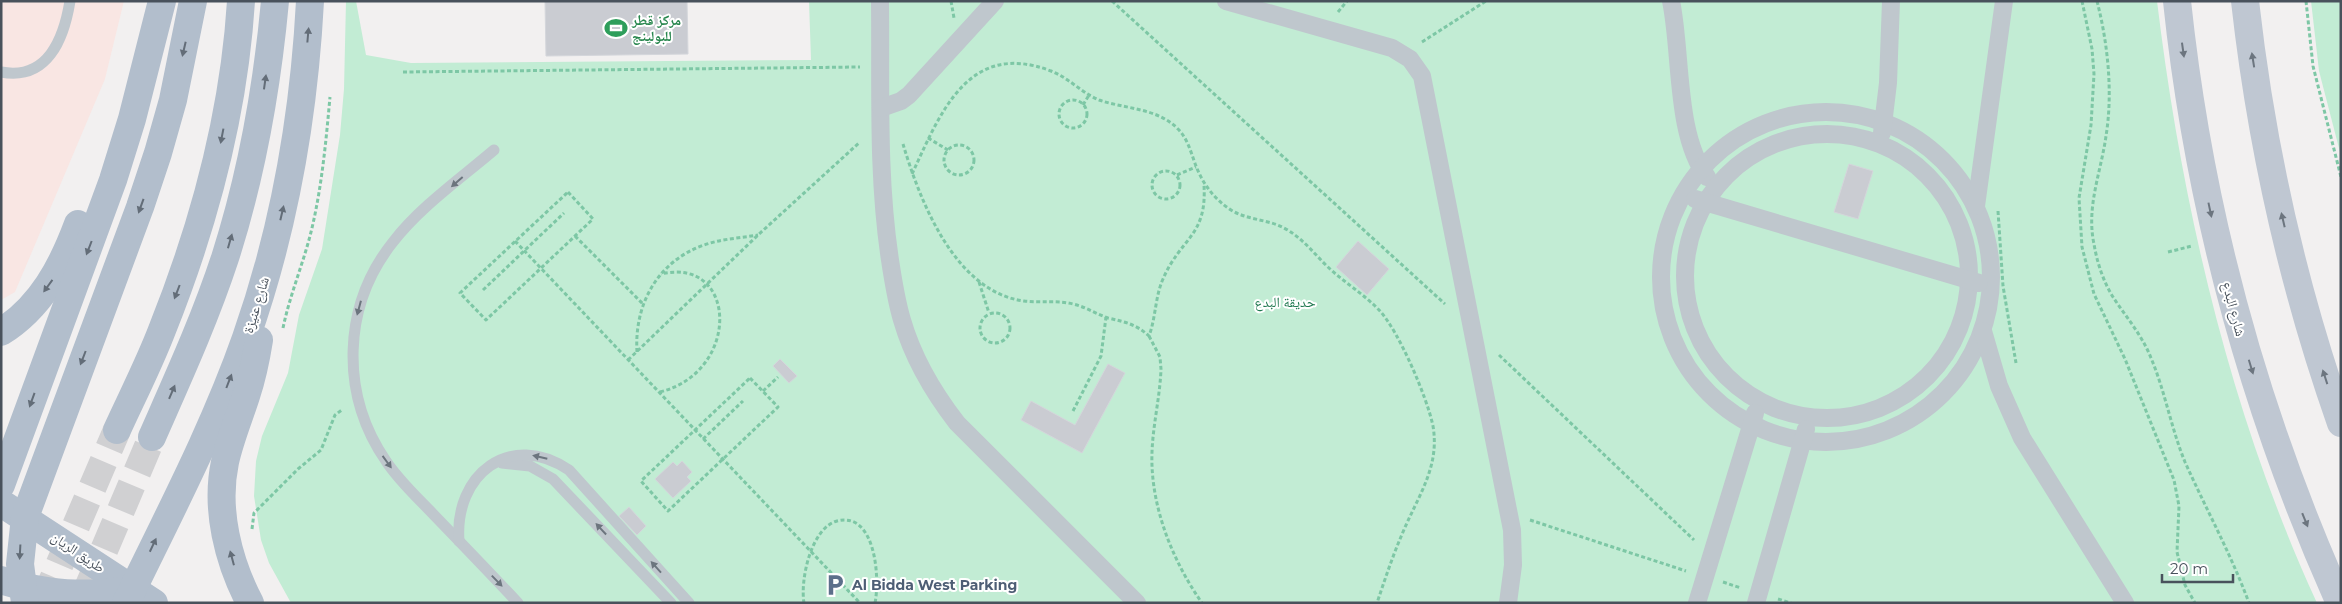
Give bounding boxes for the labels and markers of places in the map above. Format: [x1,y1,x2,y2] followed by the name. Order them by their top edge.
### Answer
[631,11,681,45] place label: مركز قطر للبولينج
[603,15,629,41] sports icon: مركز قطر للبولينج
[822,572,848,598] parking icon: Al Bidda West Parking
[851,576,1017,594] place label: Al Bidda West Parking

